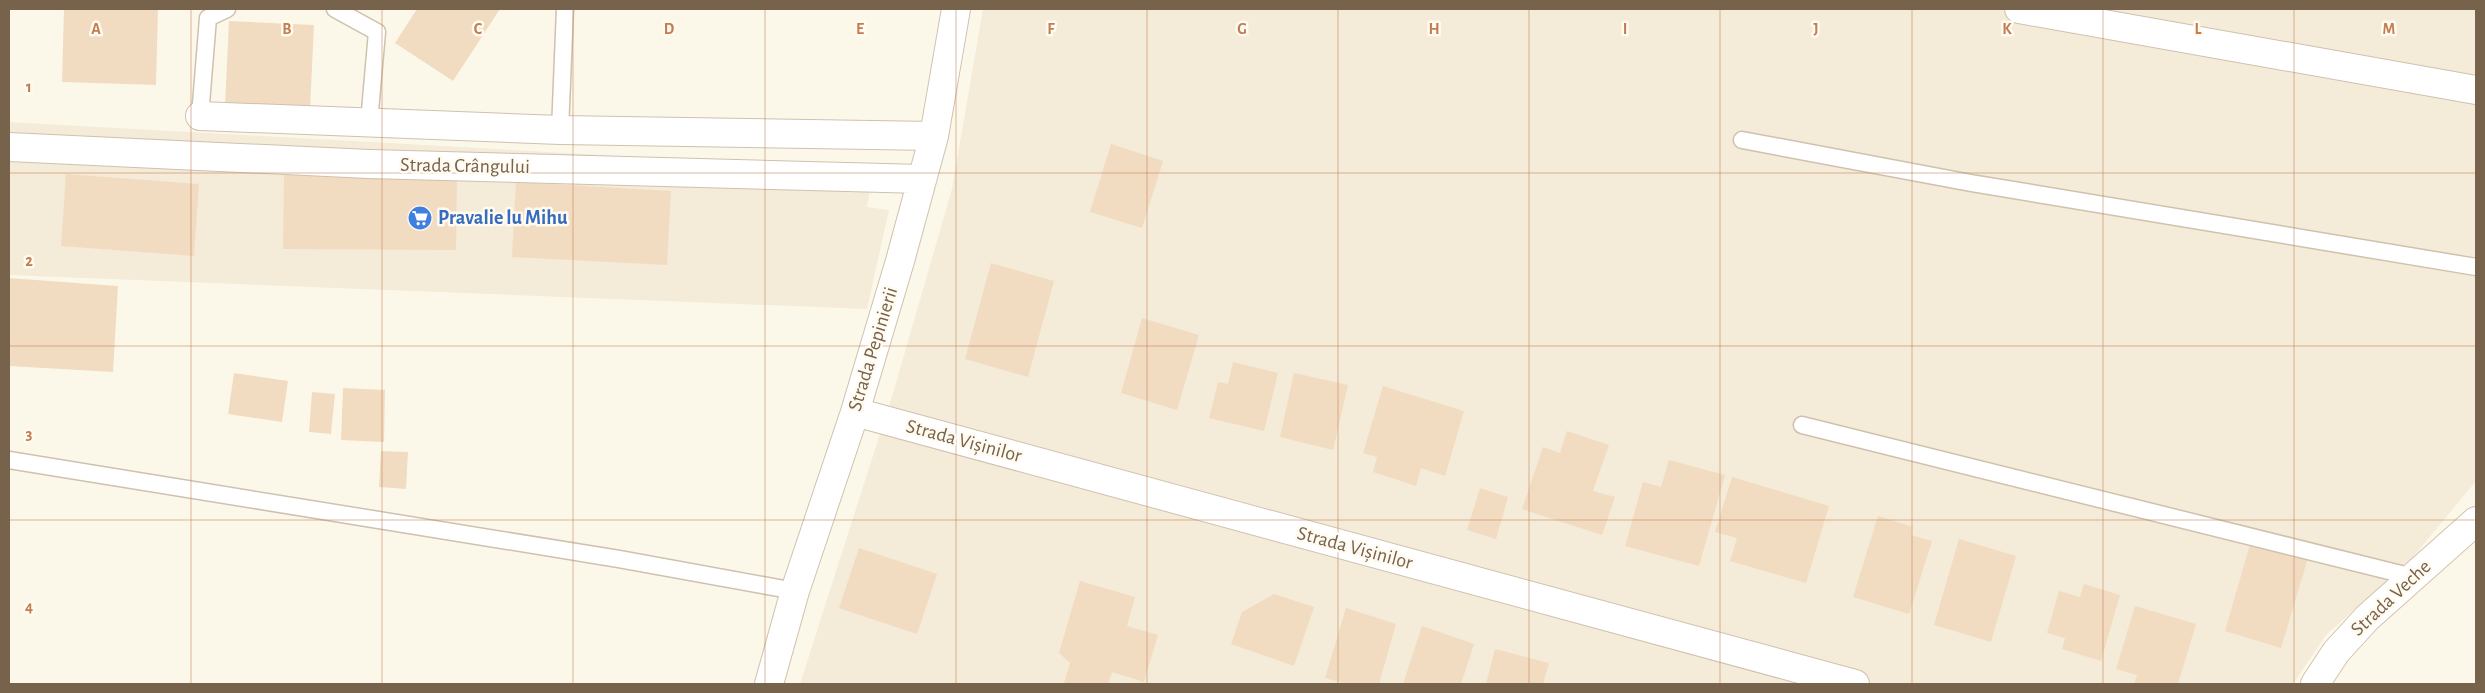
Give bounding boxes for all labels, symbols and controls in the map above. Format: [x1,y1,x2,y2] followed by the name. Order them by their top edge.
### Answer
[91,21,101,37] text: A
[282,21,292,37] text: B
[474,21,483,37] text: C
[664,21,675,37] text: D
[856,21,864,37] text: E
[1047,21,1055,37] text: F
[1237,21,1247,37] text: G
[1428,21,1440,37] text: H
[1623,21,1627,37] text: I
[1813,21,1819,37] text: J
[2002,21,2012,37] text: K
[2195,21,2202,37] text: L
[2383,21,2395,37] text: M
[26,79,32,95] text: 1
[400,155,530,177] street label: Strada Crângului
[407,205,433,231] supermarket icon: Pravalie lu Mihu
[438,208,568,228] place label: Pravalie lu Mihu
[25,253,33,269] text: 2
[845,285,901,413] street label: Strada Pepinierii
[904,416,1024,467] street label: Strada Vișinilor
[26,426,33,442] text: 3
[1295,523,1415,574] street label: Strada Vișinilor
[2347,556,2435,640] street label: Strada Veche
[25,599,33,615] text: 4

